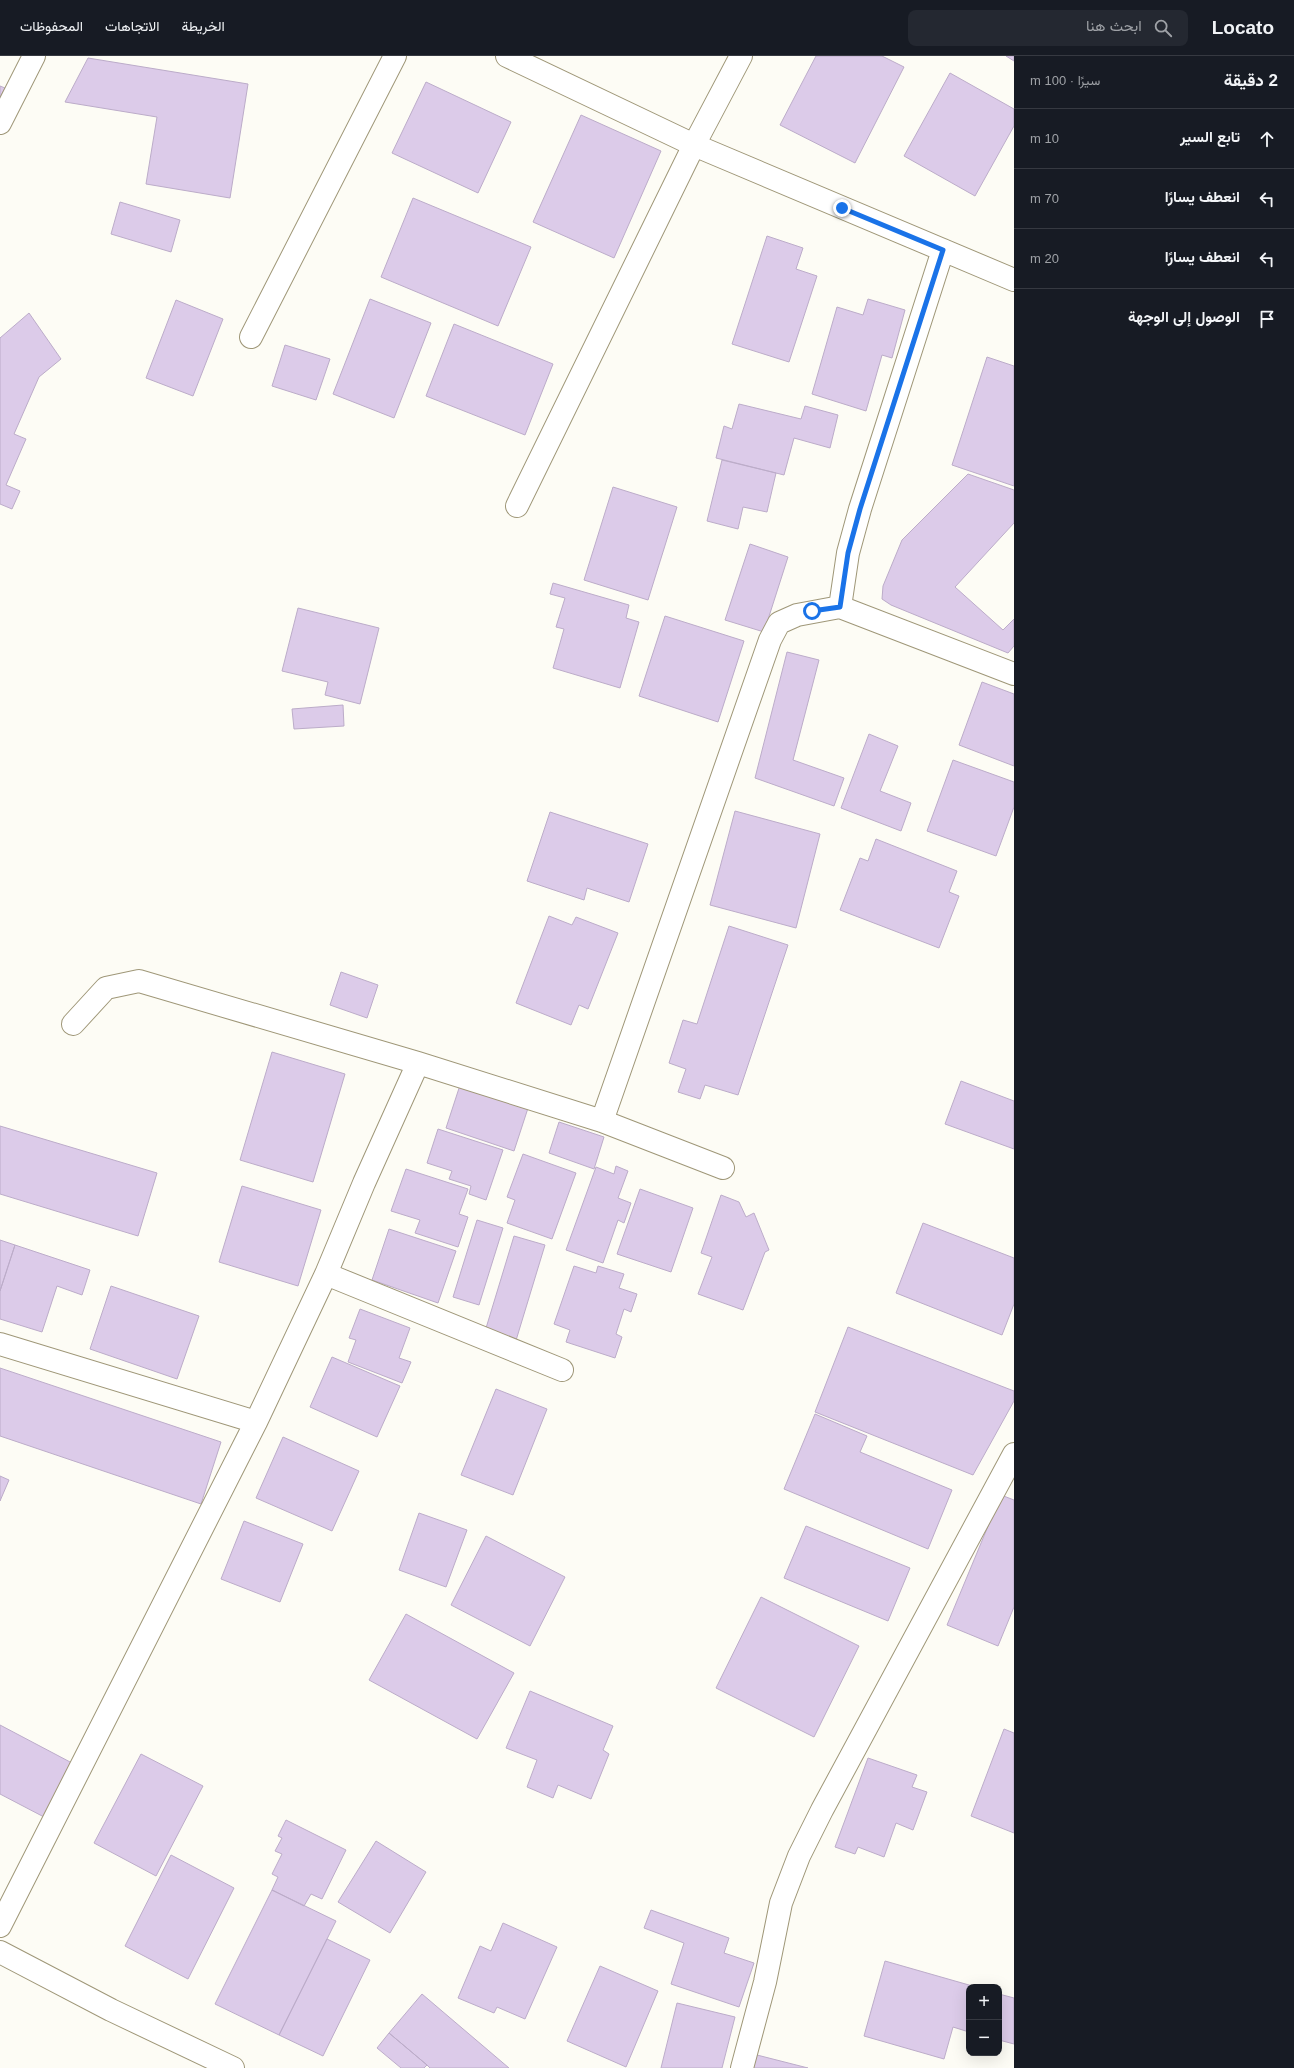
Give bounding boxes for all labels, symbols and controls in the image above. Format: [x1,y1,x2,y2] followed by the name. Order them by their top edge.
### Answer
[908,10,1188,46] search box
[1086,17,1142,34] text: ابحث هنا
[1152,17,1174,39] icon: search
[1212,17,1274,38] text: Locato
[20,18,83,34] text: المحفوظات
[105,18,159,34] text: الاتجاهات
[181,18,225,34] text: الخريطة
[1224,71,1278,90] text: 2 دقيقة
[1030,73,1100,88] text: سيرًا · 100 m
[1180,128,1240,145] text: تابع السير
[1256,128,1278,150] icon: ahead
[1030,131,1059,146] text: 10 m
[1165,188,1240,205] text: انعطف يسارًا
[1256,188,1278,210] icon: left
[1030,191,1059,206] text: 70 m
[833,199,851,217] route end
[1165,248,1240,265] text: انعطف يسارًا
[1256,248,1278,270] icon: left
[1030,251,1059,266] text: 20 m
[1128,308,1240,325] text: الوصول إلى الوجهة
[1256,308,1278,330] icon: arrive
[803,602,821,620] route start
[966,1984,1002,2056] map controls
[966,1984,1002,2020] button: +
[966,2020,1002,2056] button: −

